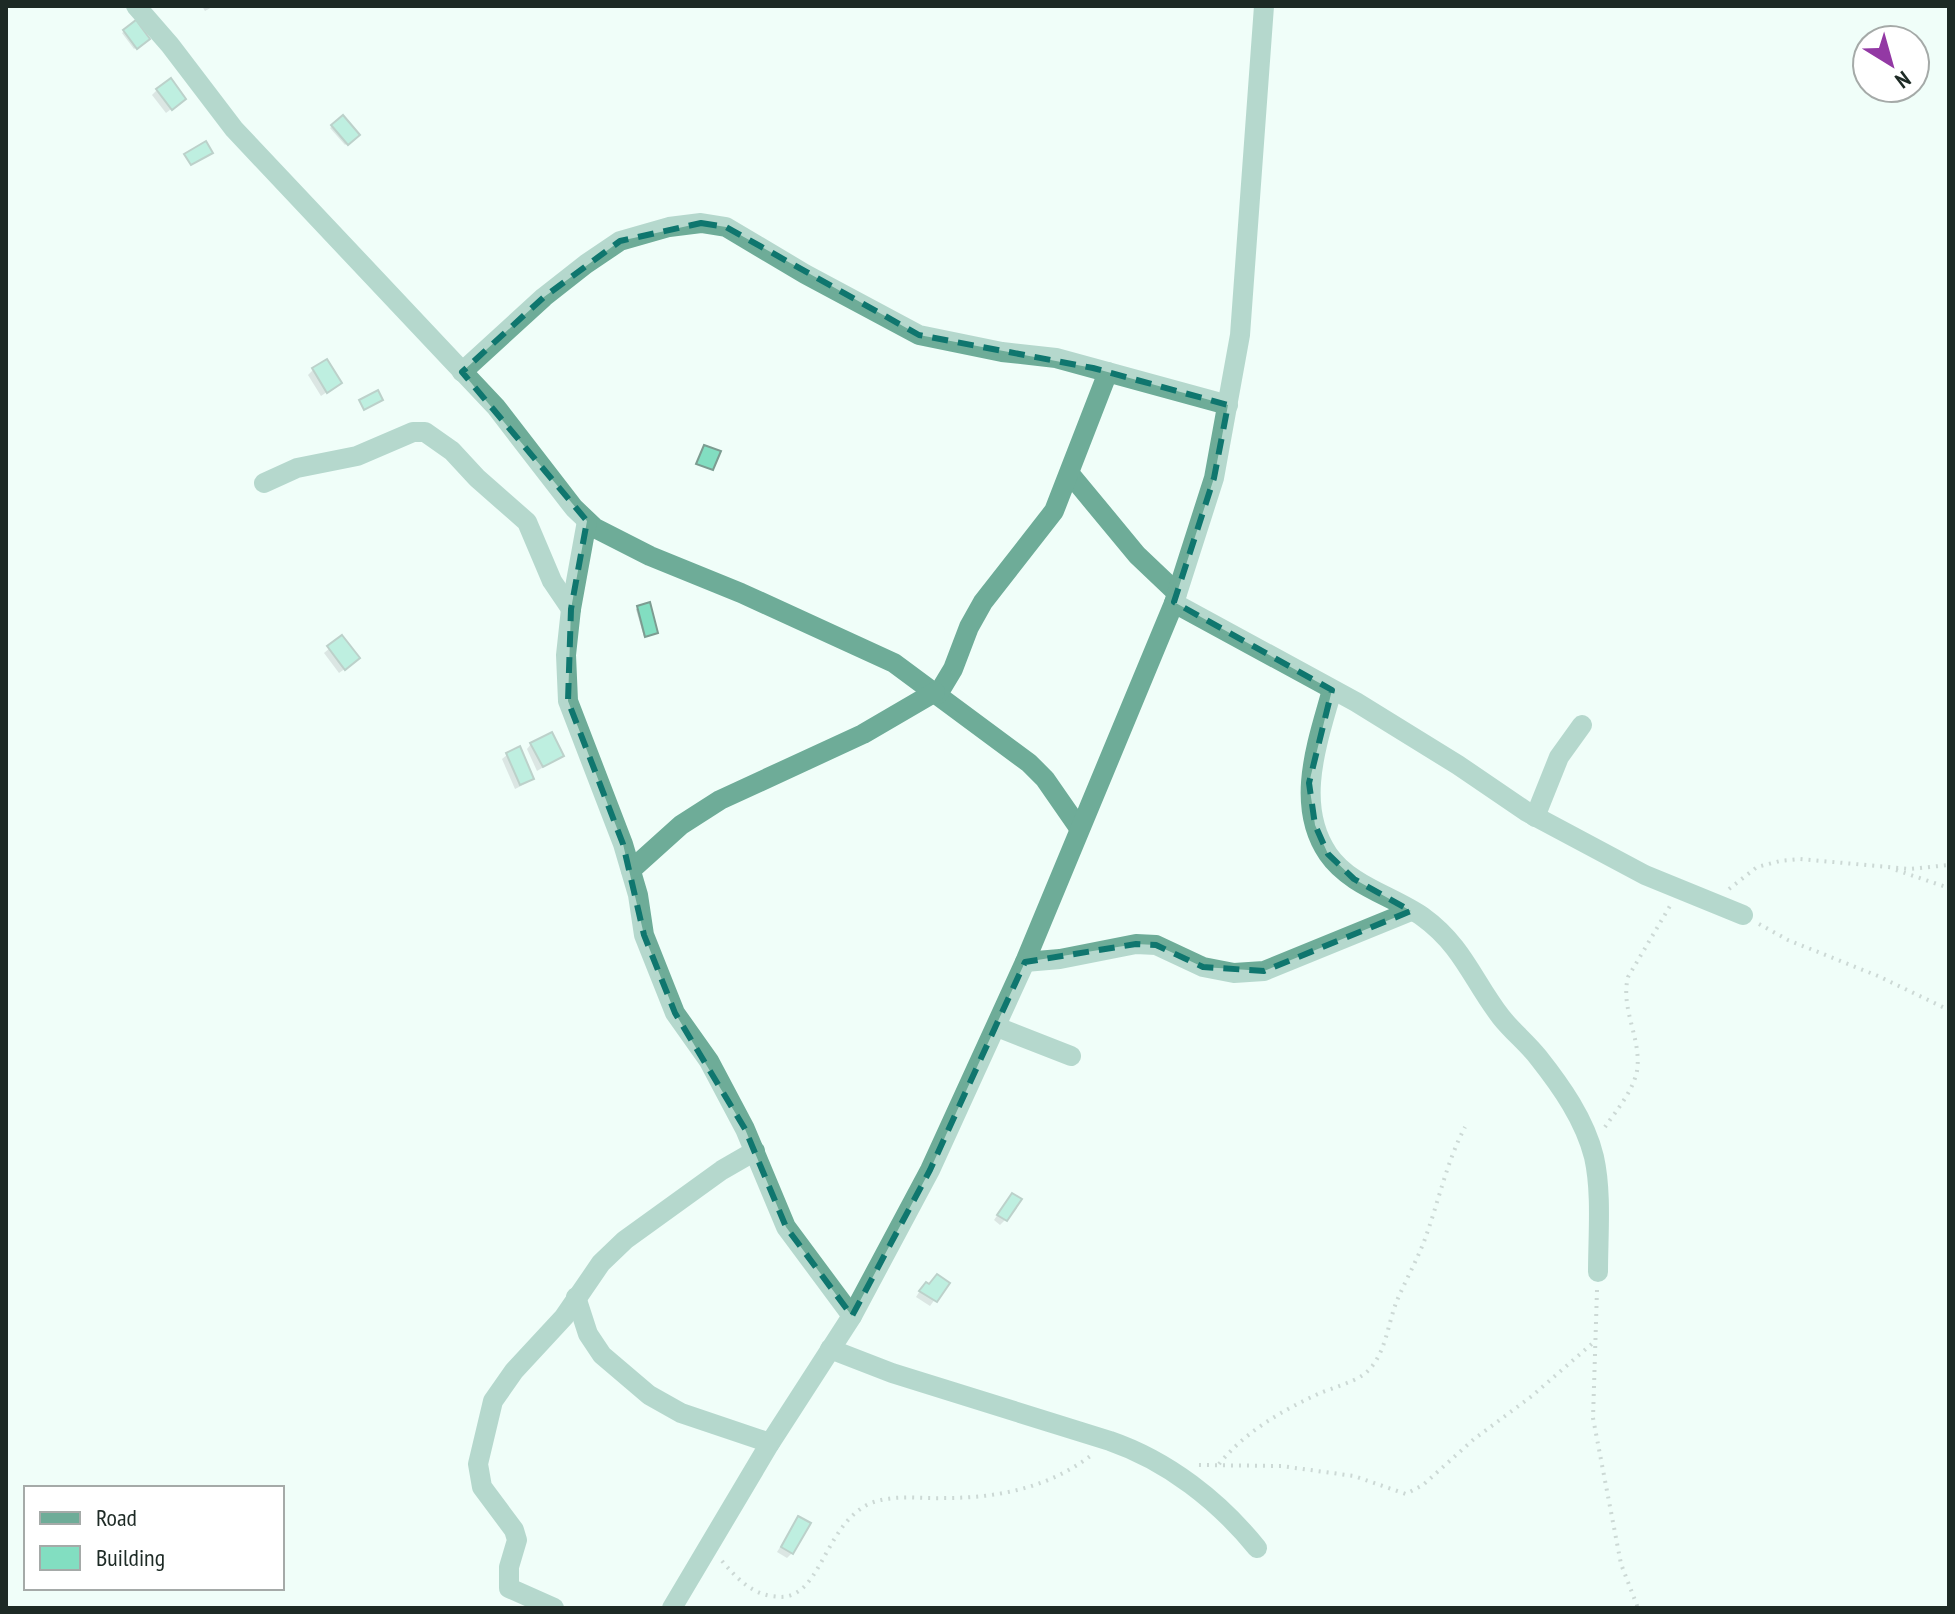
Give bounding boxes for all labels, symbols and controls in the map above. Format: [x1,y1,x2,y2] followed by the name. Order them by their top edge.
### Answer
[1851,24,1931,104] north arrow
[1890,65,1916,95] text: N
[24,1486,284,1590] legend
[96,1502,137,1533] text: Road
[96,1542,165,1573] text: Building

